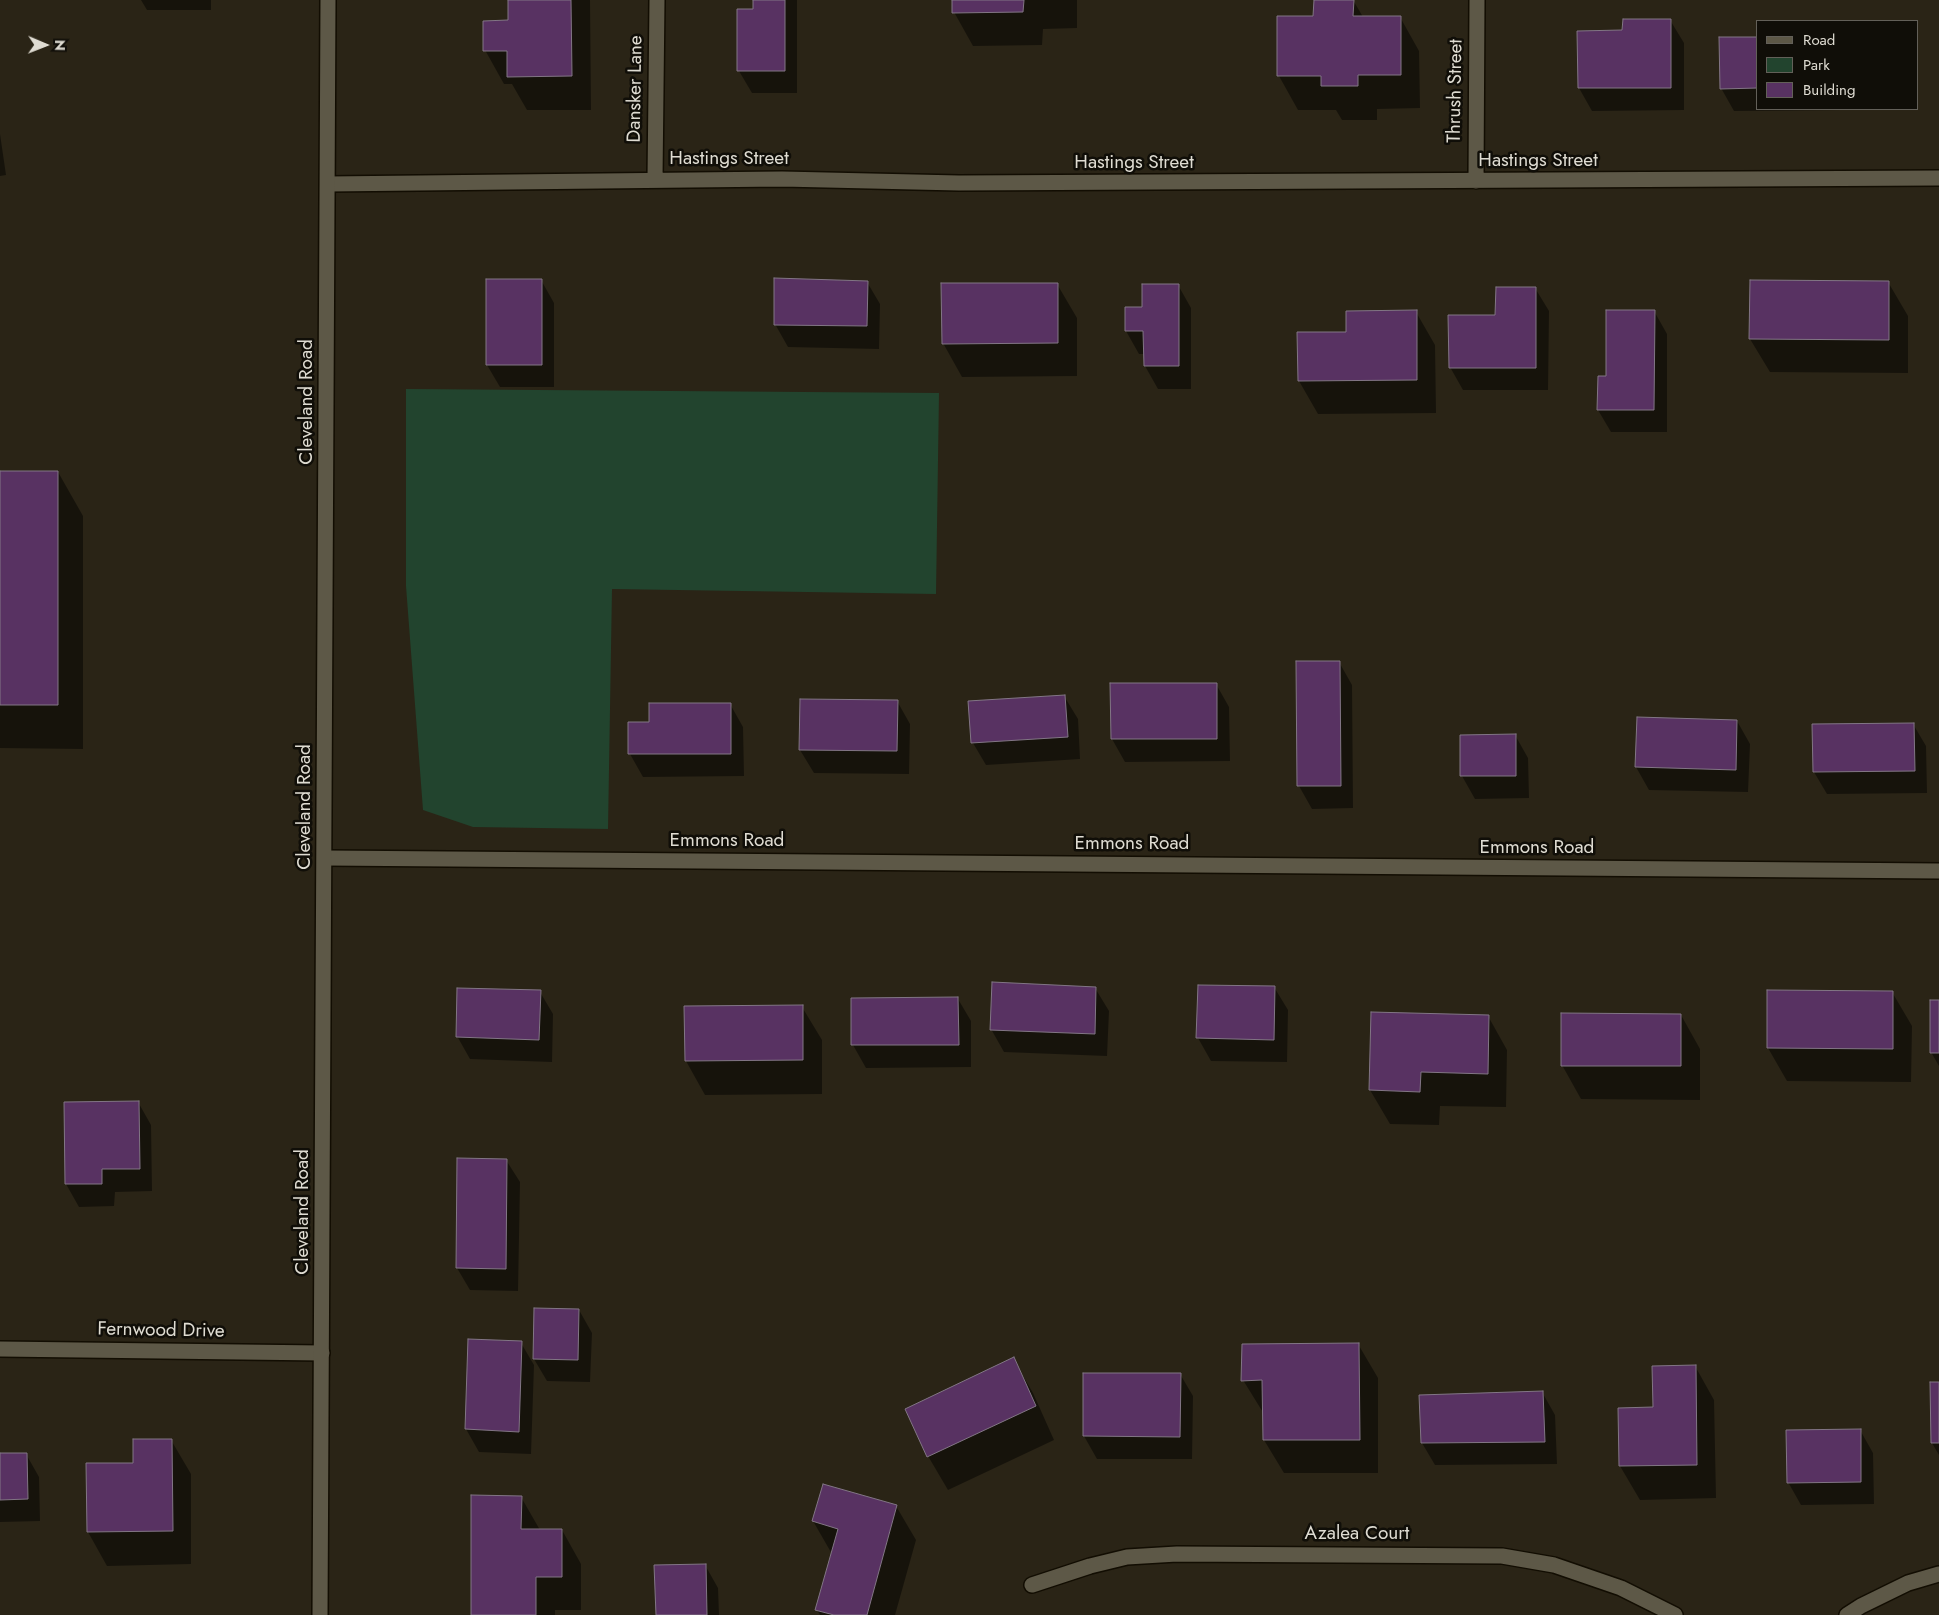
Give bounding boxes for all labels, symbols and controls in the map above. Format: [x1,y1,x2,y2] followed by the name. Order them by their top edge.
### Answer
[20,20,70,70] north arrow
[1756,20,1919,110] legend
[1803,29,1835,51] text: Road
[624,35,648,143] street label: Dansker Lane
[1444,39,1468,143] street label: Thrush Street
[50,40,70,51] text: N
[1803,54,1830,76] text: Park
[1803,79,1855,101] text: Building
[669,148,789,170] street label: Hastings Street
[1478,150,1598,172] street label: Hastings Street
[1074,152,1194,174] street label: Hastings Street
[296,339,318,465] street label: Cleveland Road
[294,744,316,870] street label: Cleveland Road
[670,830,784,852] street label: Emmons Road
[1075,833,1189,855] street label: Emmons Road
[1480,837,1594,859] street label: Emmons Road
[292,1149,314,1275] street label: Cleveland Road
[97,1318,225,1344] street label: Fernwood Drive
[1305,1523,1409,1545] street label: Azalea Court

